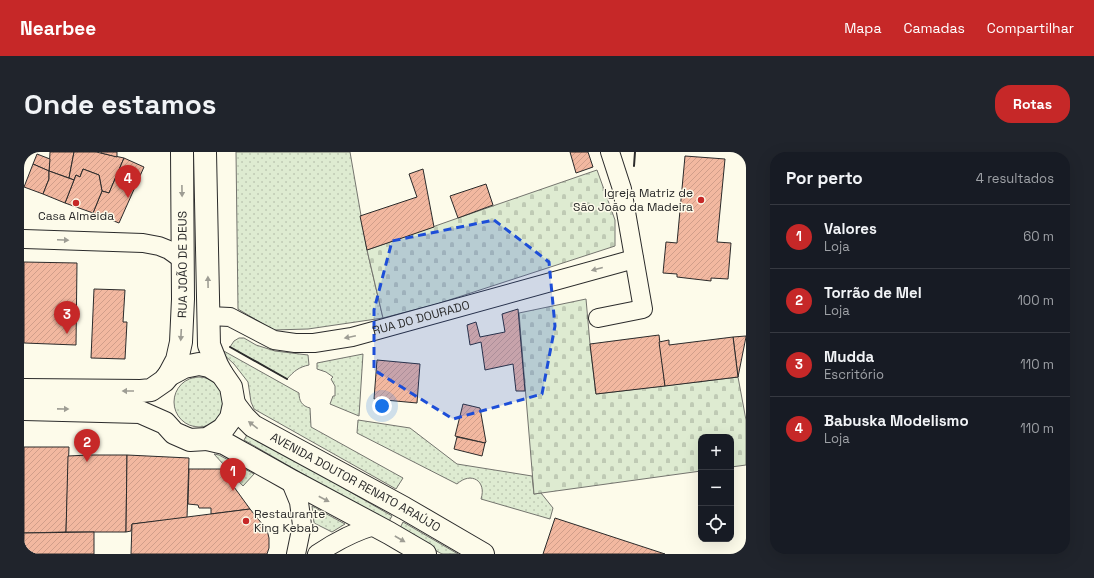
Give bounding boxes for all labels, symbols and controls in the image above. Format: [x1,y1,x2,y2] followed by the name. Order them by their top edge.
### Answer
[20,16,96,41] text: Nearbee
[844,19,881,37] text: Mapa
[903,19,965,37] text: Camadas
[987,19,1074,37] text: Compartilhar
[995,85,1070,123] button: Rotas
[24,86,217,122] text: Onde estamos
[115,165,141,198] pin: 4
[786,167,863,189] text: Por perto
[976,170,1054,187] text: 4 resultados
[179,185,185,198] one-way arrow
[573,185,693,215] place label: Igreja Matriz de São João da Madeira
[696,195,706,205] marker: Igreja Matriz de São João da Madeira
[71,198,81,208] marker: Casa Almeida
[38,208,114,224] place label: Casa Almeida
[174,211,191,318] street label: RUA JOÃO DE DEUS
[824,219,877,238] text: Valores
[796,228,802,245] text: 1
[1023,228,1054,245] text: 60 m
[57,237,69,244] one-way arrow
[824,238,850,255] text: Loja
[591,266,603,272] one-way arrow
[205,275,211,288] one-way arrow
[824,283,922,302] text: Torrão de Mel
[795,292,803,309] text: 2
[1017,292,1054,309] text: 100 m
[371,297,471,339] street label: RUA DO DOURADO
[54,301,80,334] pin: 3
[824,302,850,319] text: Loja
[178,329,185,341] one-way arrow
[344,334,356,340] one-way arrow
[824,347,874,366] text: Mudda
[795,356,803,373] text: 3
[1020,356,1054,373] text: 110 m
[824,366,884,383] text: Escritório
[121,388,134,394] one-way arrow
[372,396,392,416] your location
[57,406,69,413] one-way arrow
[824,411,969,430] text: Babuska Modelismo
[795,420,803,437] text: 4
[1020,420,1054,437] text: 110 m
[248,421,259,430] one-way arrow
[74,429,100,462] pin: 2
[268,429,443,536] street label: AVENIDA DOUTOR RENATO ARAÚJO
[824,430,850,447] text: Loja
[698,434,734,542] map controls
[698,434,734,470] button: +
[220,458,246,491] pin: 1
[698,470,734,506] button: −
[318,496,330,502] one-way arrow
[254,506,325,536] place label: Restaurante King Kebab
[698,506,734,542] button: locate
[241,516,251,526] marker: Restaurante King Kebab
[394,536,406,543] one-way arrow

